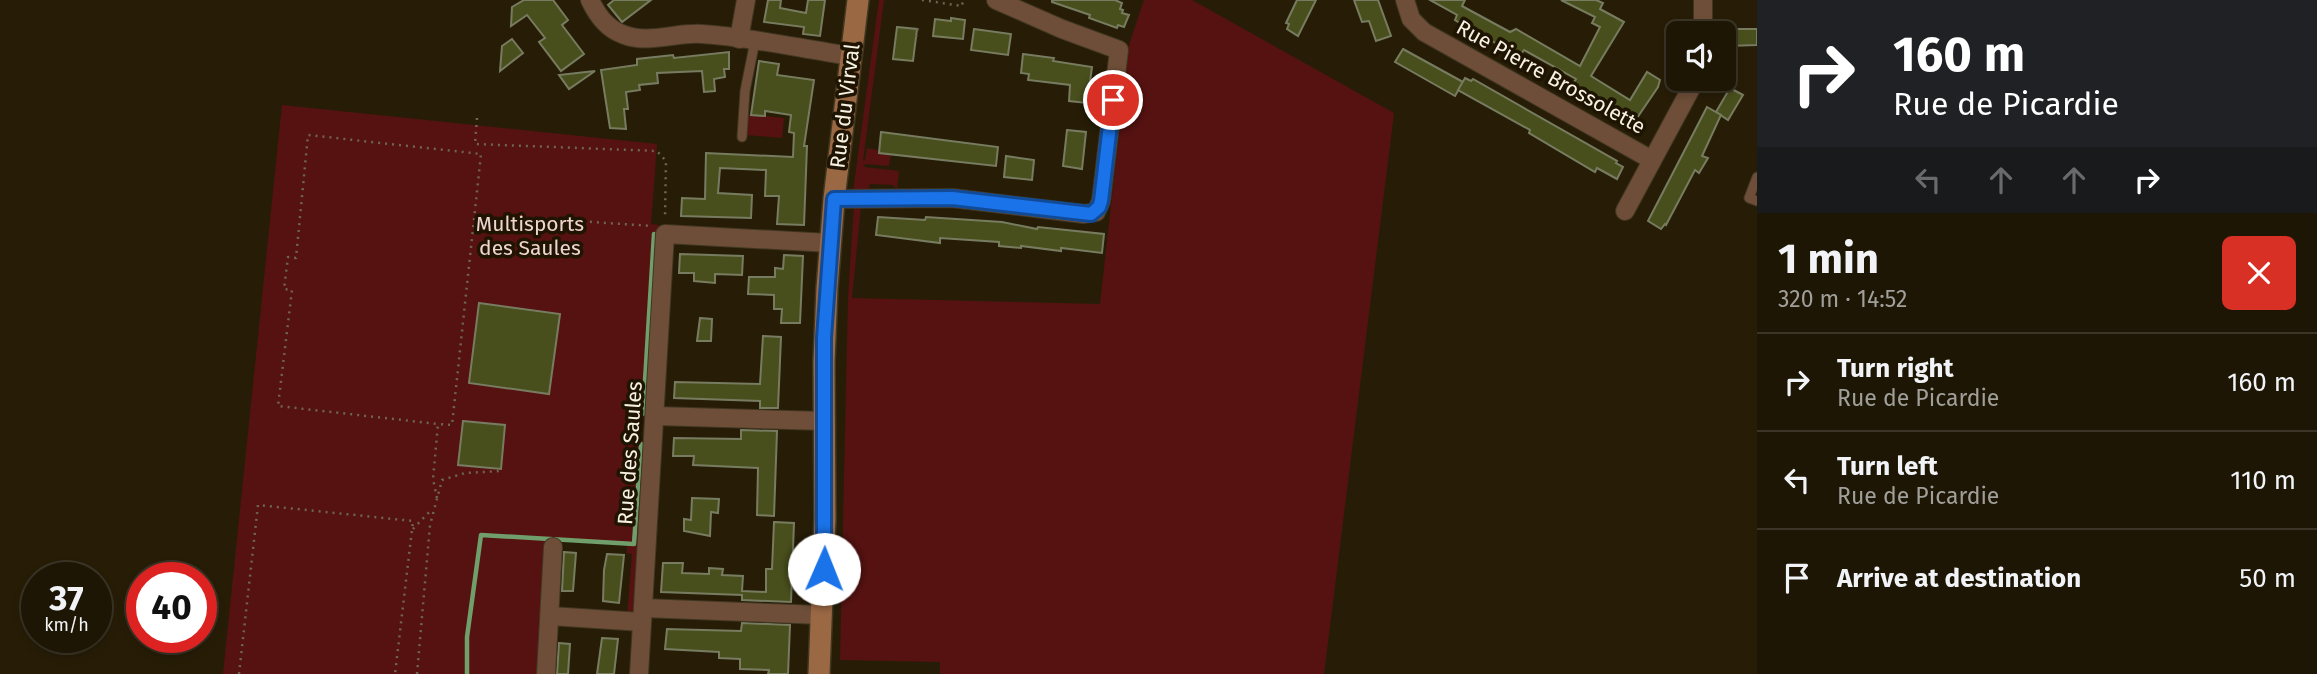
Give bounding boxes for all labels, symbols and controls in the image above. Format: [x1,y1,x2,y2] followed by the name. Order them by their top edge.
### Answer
[1452,14,1650,140] street label: Rue Pierre Brossolette
[1666,21,1736,91] map controls
[1666,21,1736,91] button: sound
[1893,25,2025,84] text: 160 m
[1778,28,1869,119] icon: right
[824,42,866,170] street label: Rue du Virval
[1083,70,1143,130] pin
[1094,81,1132,119] icon: arrive
[1893,85,2119,123] text: Rue de Picardie
[1909,161,1947,199] icon: left
[1982,161,2020,199] icon: ahead
[2055,161,2093,199] icon: ahead
[2128,161,2166,199] icon: right
[476,211,584,261] park label: Multisports des Saules
[1778,234,1879,284] text: 1 min
[2222,236,2296,310] button: close
[1778,285,1907,313] text: 320 m · 14:52
[1837,353,1954,384] text: Turn right
[1778,363,1816,401] icon: right
[2227,367,2296,398] text: 160 m
[612,380,648,526] street label: Rue des Saules
[1837,384,1999,412] text: Rue de Picardie
[1837,451,1938,482] text: Turn left
[1778,461,1816,499] icon: left
[2230,465,2296,496] text: 110 m
[1837,482,1999,510] text: Rue de Picardie
[787,532,861,606] position arrow
[1778,559,1816,597] icon: arrive
[126,562,217,653] speed limit sign: 40
[1837,563,2081,594] text: Arrive at destination
[2239,563,2296,594] text: 50 m
[49,577,84,619] text: 37
[44,614,89,636] text: km/h

